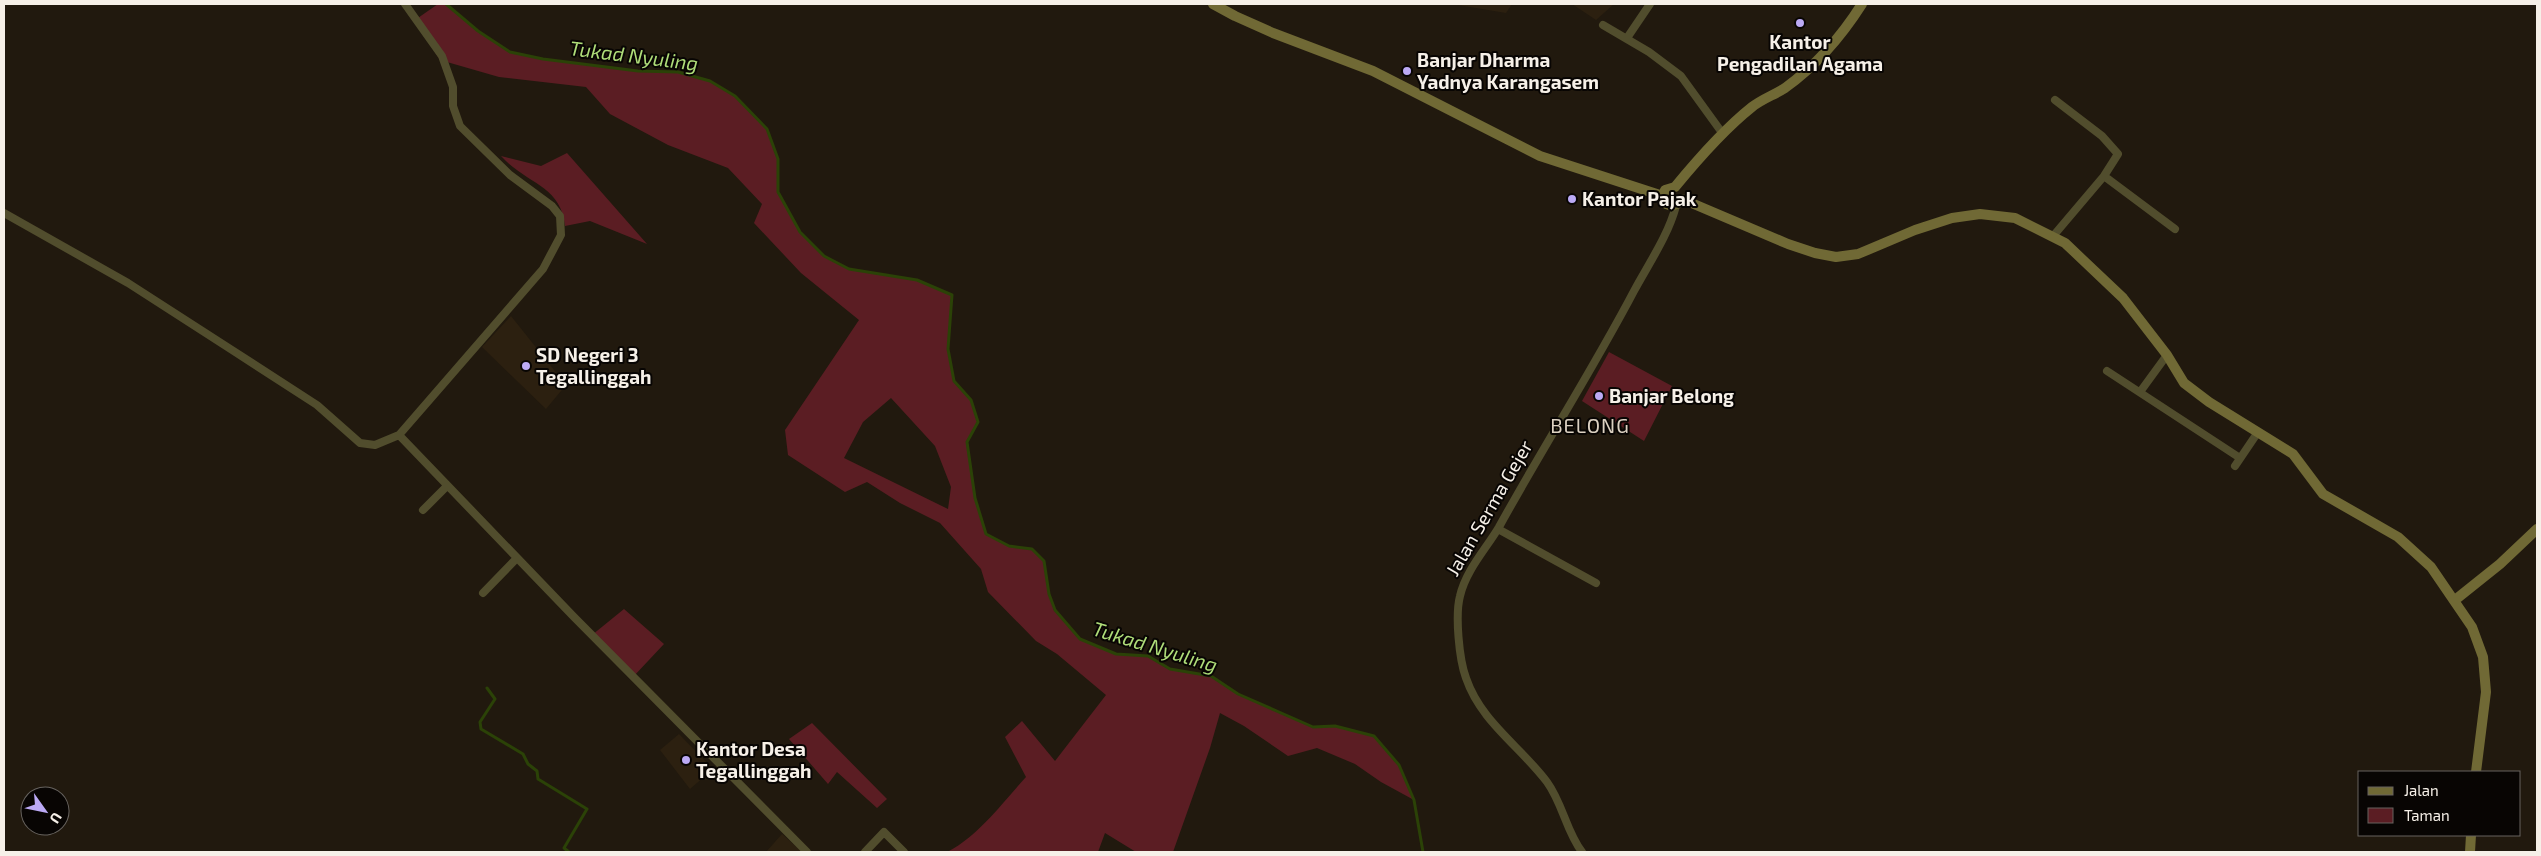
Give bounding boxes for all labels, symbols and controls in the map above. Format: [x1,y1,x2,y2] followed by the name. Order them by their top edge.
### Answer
[1794,17,1806,29] marker: Kantor Pengadilan Agama
[1717,30,1883,75] place label: Kantor Pengadilan Agama
[568,35,700,76] water label: Tukad Nyuling
[1417,48,1599,94] place label: Banjar Dharma Yadnya Karangasem
[1401,65,1413,77] marker: Banjar Dharma Yadnya Karangasem
[1582,187,1697,210] place label: Kantor Pajak
[1566,193,1578,205] marker: Kantor Pajak
[536,343,651,388] place label: SD Negeri 3 Tegallinggah
[520,360,532,372] marker: SD Negeri 3 Tegallinggah
[1609,384,1734,407] place label: Banjar Belong
[1593,390,1605,402] marker: Banjar Belong
[1550,413,1630,437] district label: BELONG
[1440,436,1537,580] street label: Jalan Serma Gejer
[1090,616,1221,677] water label: Tukad Nyuling
[696,737,811,782] place label: Kantor Desa Tegallinggah
[680,754,692,766] marker: Kantor Desa Tegallinggah
[2358,771,2521,836] legend
[2404,781,2439,799] text: Jalan
[20,786,70,836] north arrow
[2404,806,2450,824] text: Taman
[47,810,66,827] text: U

